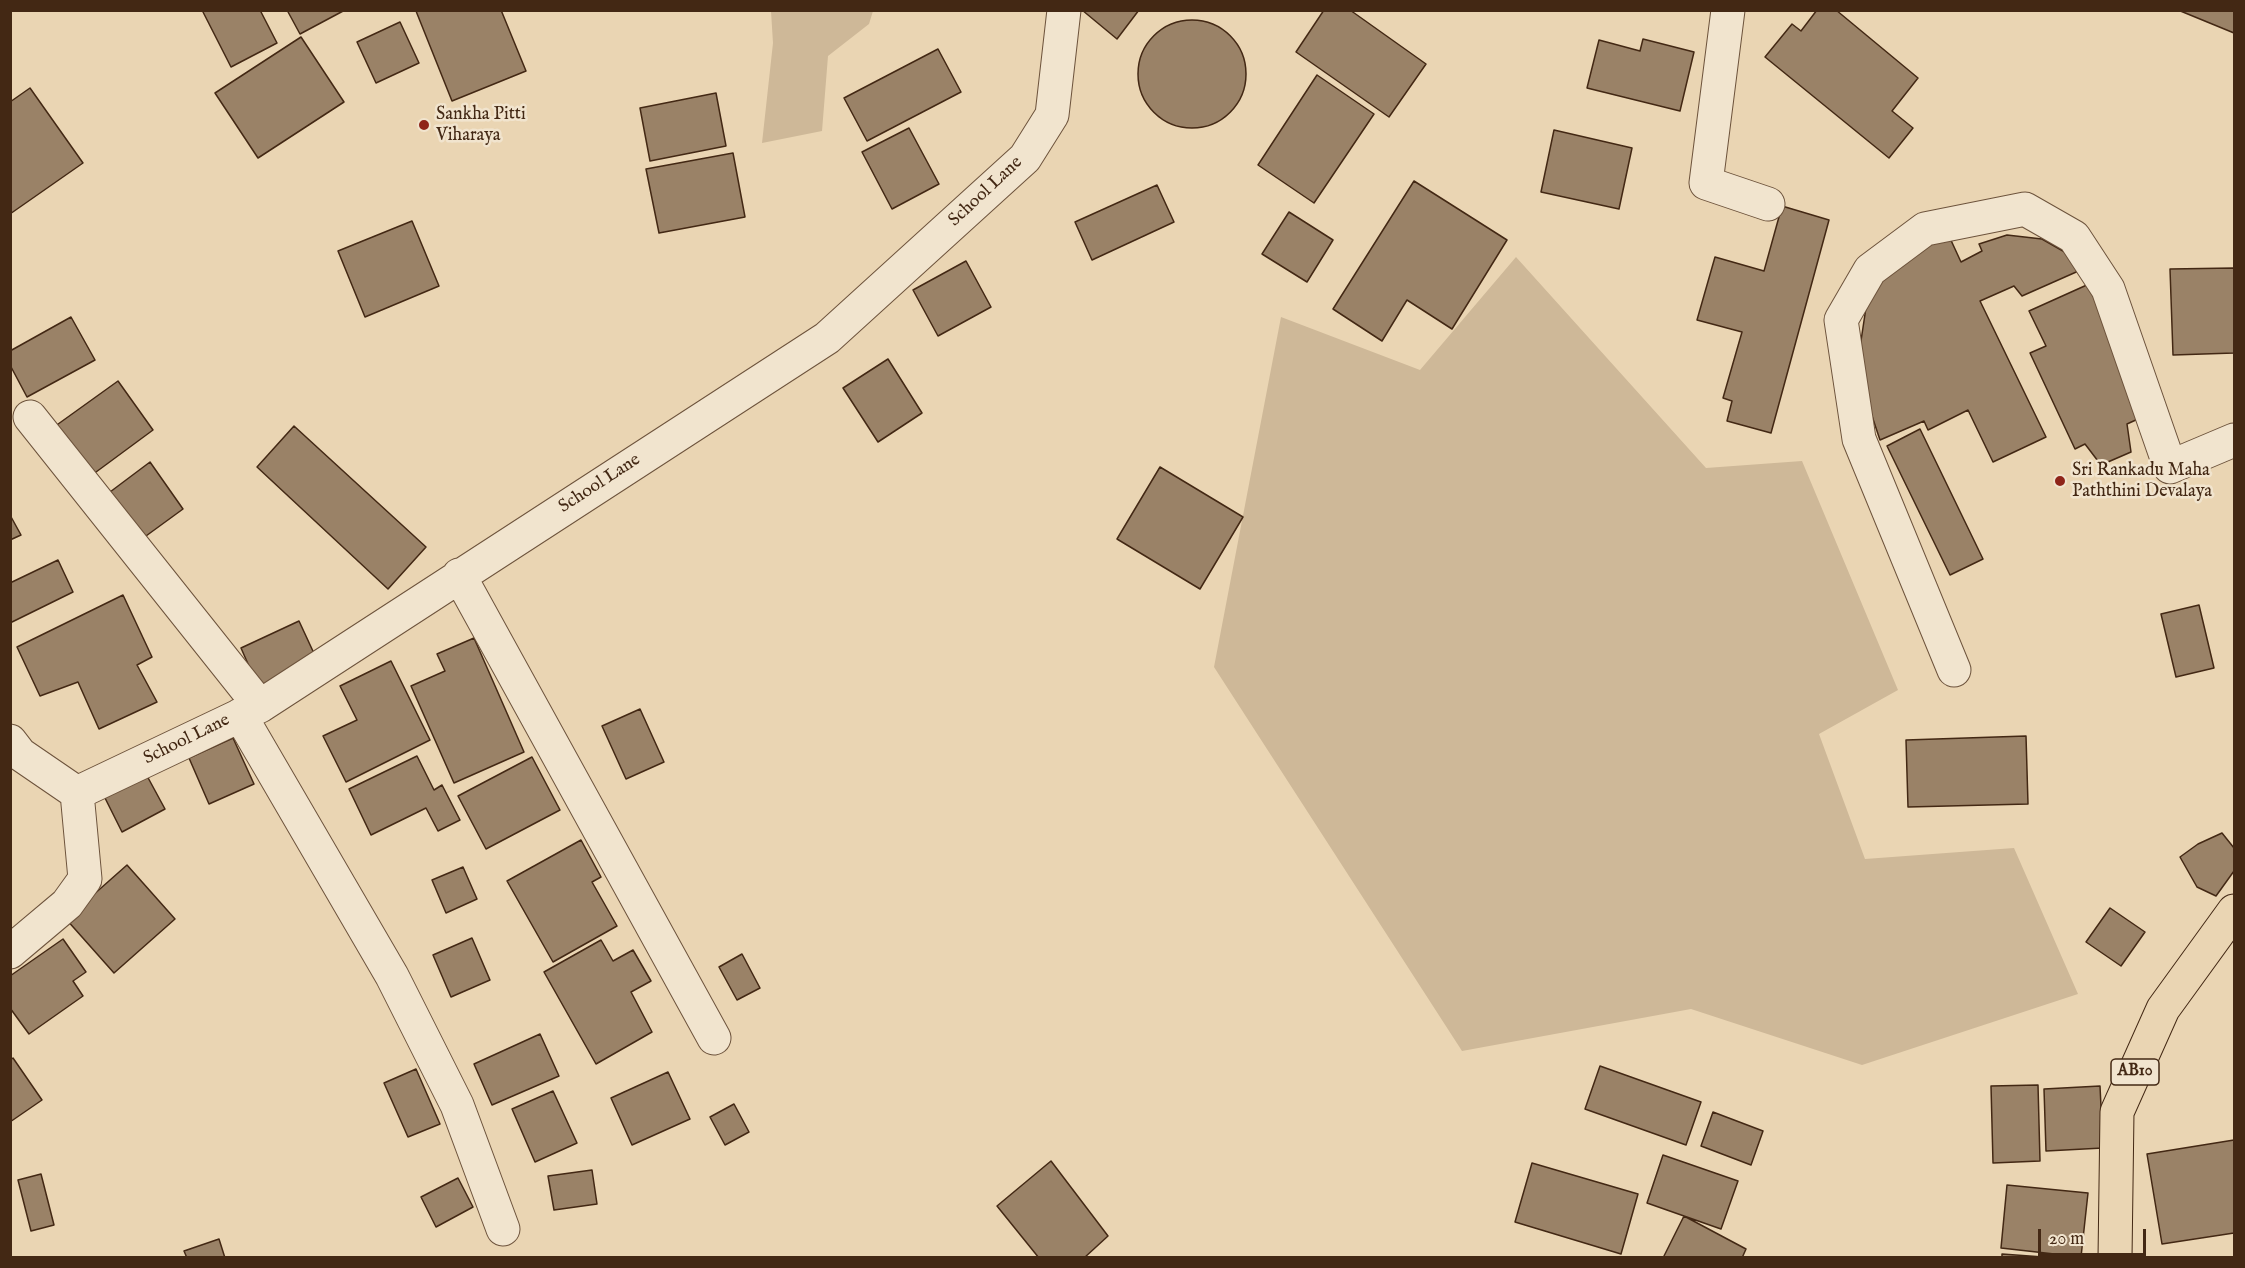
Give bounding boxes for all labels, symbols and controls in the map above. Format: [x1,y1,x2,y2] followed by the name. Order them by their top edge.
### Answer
[436,104,526,146] place label: Sankha Pitti Viharaya
[417,118,431,132] marker: Sankha Pitti Viharaya
[945,152,1027,232] street label: School Lane
[555,450,645,518] street label: School Lane
[2072,460,2212,502] place label: Sri Rankadu Maha Paththini Devalaya
[2053,474,2067,488] marker: Sri Rankadu Maha Paththini Devalaya
[140,710,234,770] street label: School Lane
[2111,1059,2159,1085] road number: AB10
[2041,1217,2149,1255] scale bar
[2049,1228,2084,1251] text: 20 m

